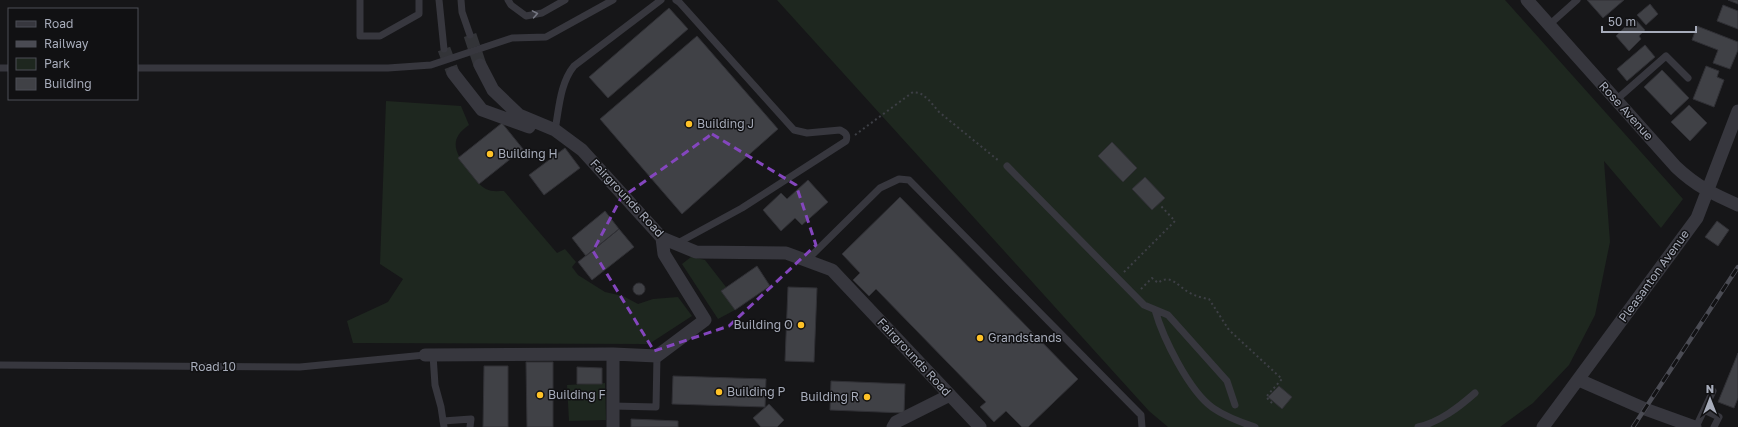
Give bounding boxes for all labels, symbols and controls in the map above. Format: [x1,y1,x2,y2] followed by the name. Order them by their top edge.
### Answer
[8,8,138,100] legend
[1602,8,1696,34] scale bar
[532,11,538,19] one-way arrow
[1608,14,1636,29] text: 50 m
[44,16,73,31] text: Road
[44,36,89,51] text: Railway
[44,56,70,71] text: Park
[44,76,92,91] text: Building
[1596,78,1657,143] street label: Rose Avenue
[697,116,754,131] place label: Building J
[684,119,694,129] marker: Building J
[498,146,558,161] place label: Building H
[485,149,495,159] marker: Building H
[587,155,667,240] street label: Fairgrounds Road
[1615,227,1692,325] street label: Pleasanton Avenue
[874,314,954,399] street label: Fairgrounds Road
[734,317,793,332] place label: Building O
[796,320,806,330] marker: Building O
[988,330,1062,345] place label: Grandstands
[975,333,985,343] marker: Grandstands
[190,359,236,374] street label: Road 10
[1690,379,1730,419] north arrow
[1706,382,1714,395] text: N
[727,384,786,399] place label: Building P
[548,387,606,402] place label: Building F
[714,387,724,397] marker: Building P
[800,389,859,404] place label: Building R
[535,390,545,400] marker: Building F
[862,392,872,402] marker: Building R

